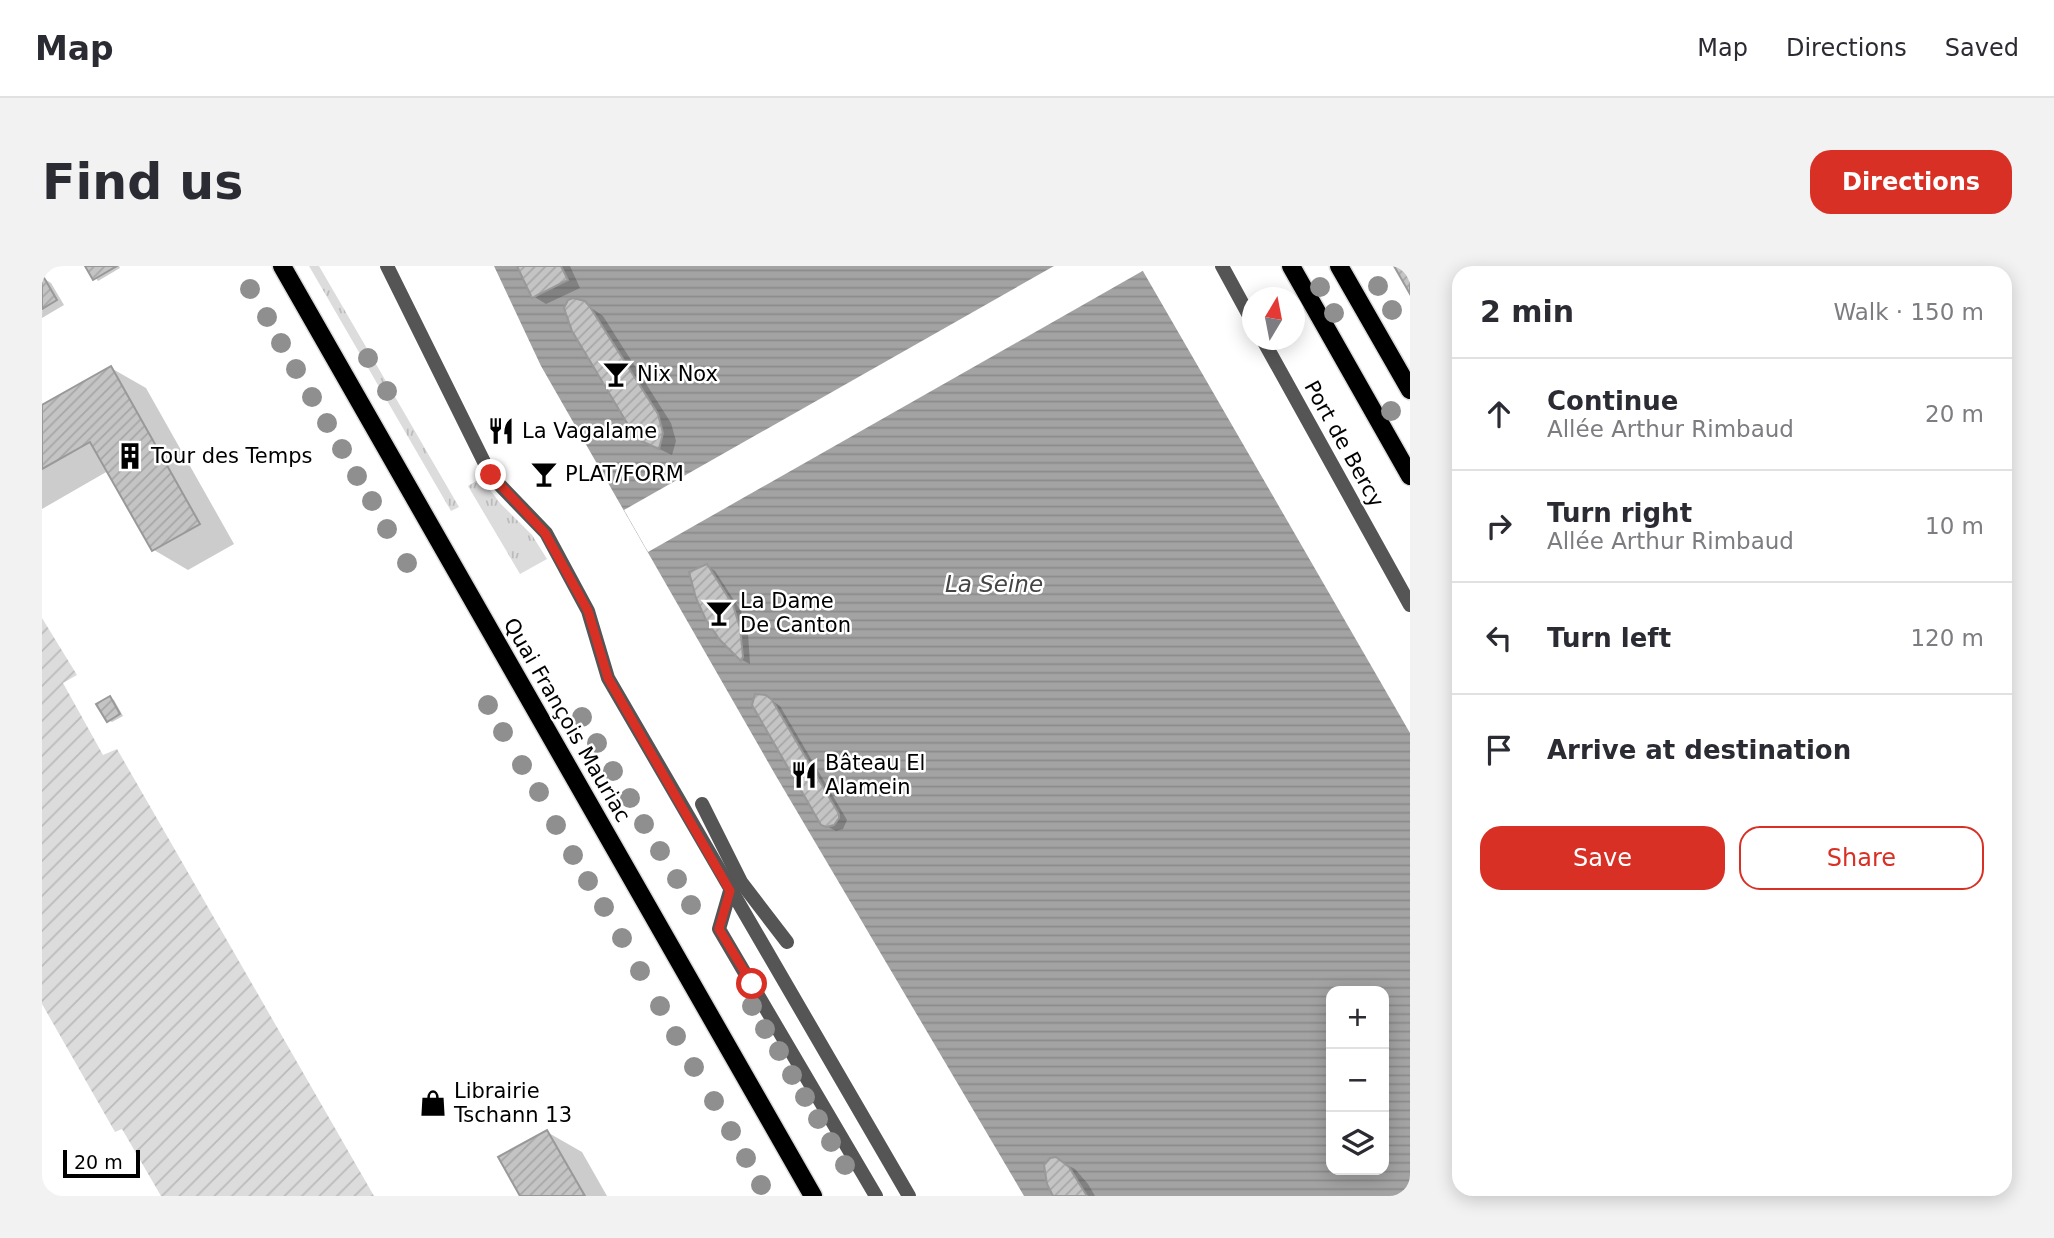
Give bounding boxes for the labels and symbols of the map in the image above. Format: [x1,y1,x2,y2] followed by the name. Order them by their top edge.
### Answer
[1242,287,1305,350] north arrow
[601,359,631,389] bar icon: Nix Nox
[637,362,718,386] place label: Nix Nox
[1299,377,1389,511] street label: Port de Bercy
[486,416,516,446] restaurant icon: La Vagalame
[522,419,657,443] place label: La Vagalame
[115,441,145,471] building icon: Tour des Temps
[150,444,313,468] place label: Tour des Temps
[475,459,506,490] route end
[529,459,559,489] bar icon: PLAT/FORM
[565,462,684,486] place label: PLAT/FORM
[945,571,1043,597] water label: La Seine
[740,589,851,637] place label: La Dame De Canton
[704,598,734,628] bar icon: La Dame De Canton
[499,614,635,826] street label: Quai François Mauriac
[825,751,925,799] place label: Bâteau El Alamein
[789,760,819,790] restaurant icon: Bâteau El Alamein
[736,968,767,999] route start
[453,1079,572,1127] place label: Librairie Tschann 13
[418,1088,448,1118] shop icon: Librairie Tschann 13
[63,1147,140,1179] scale bar

